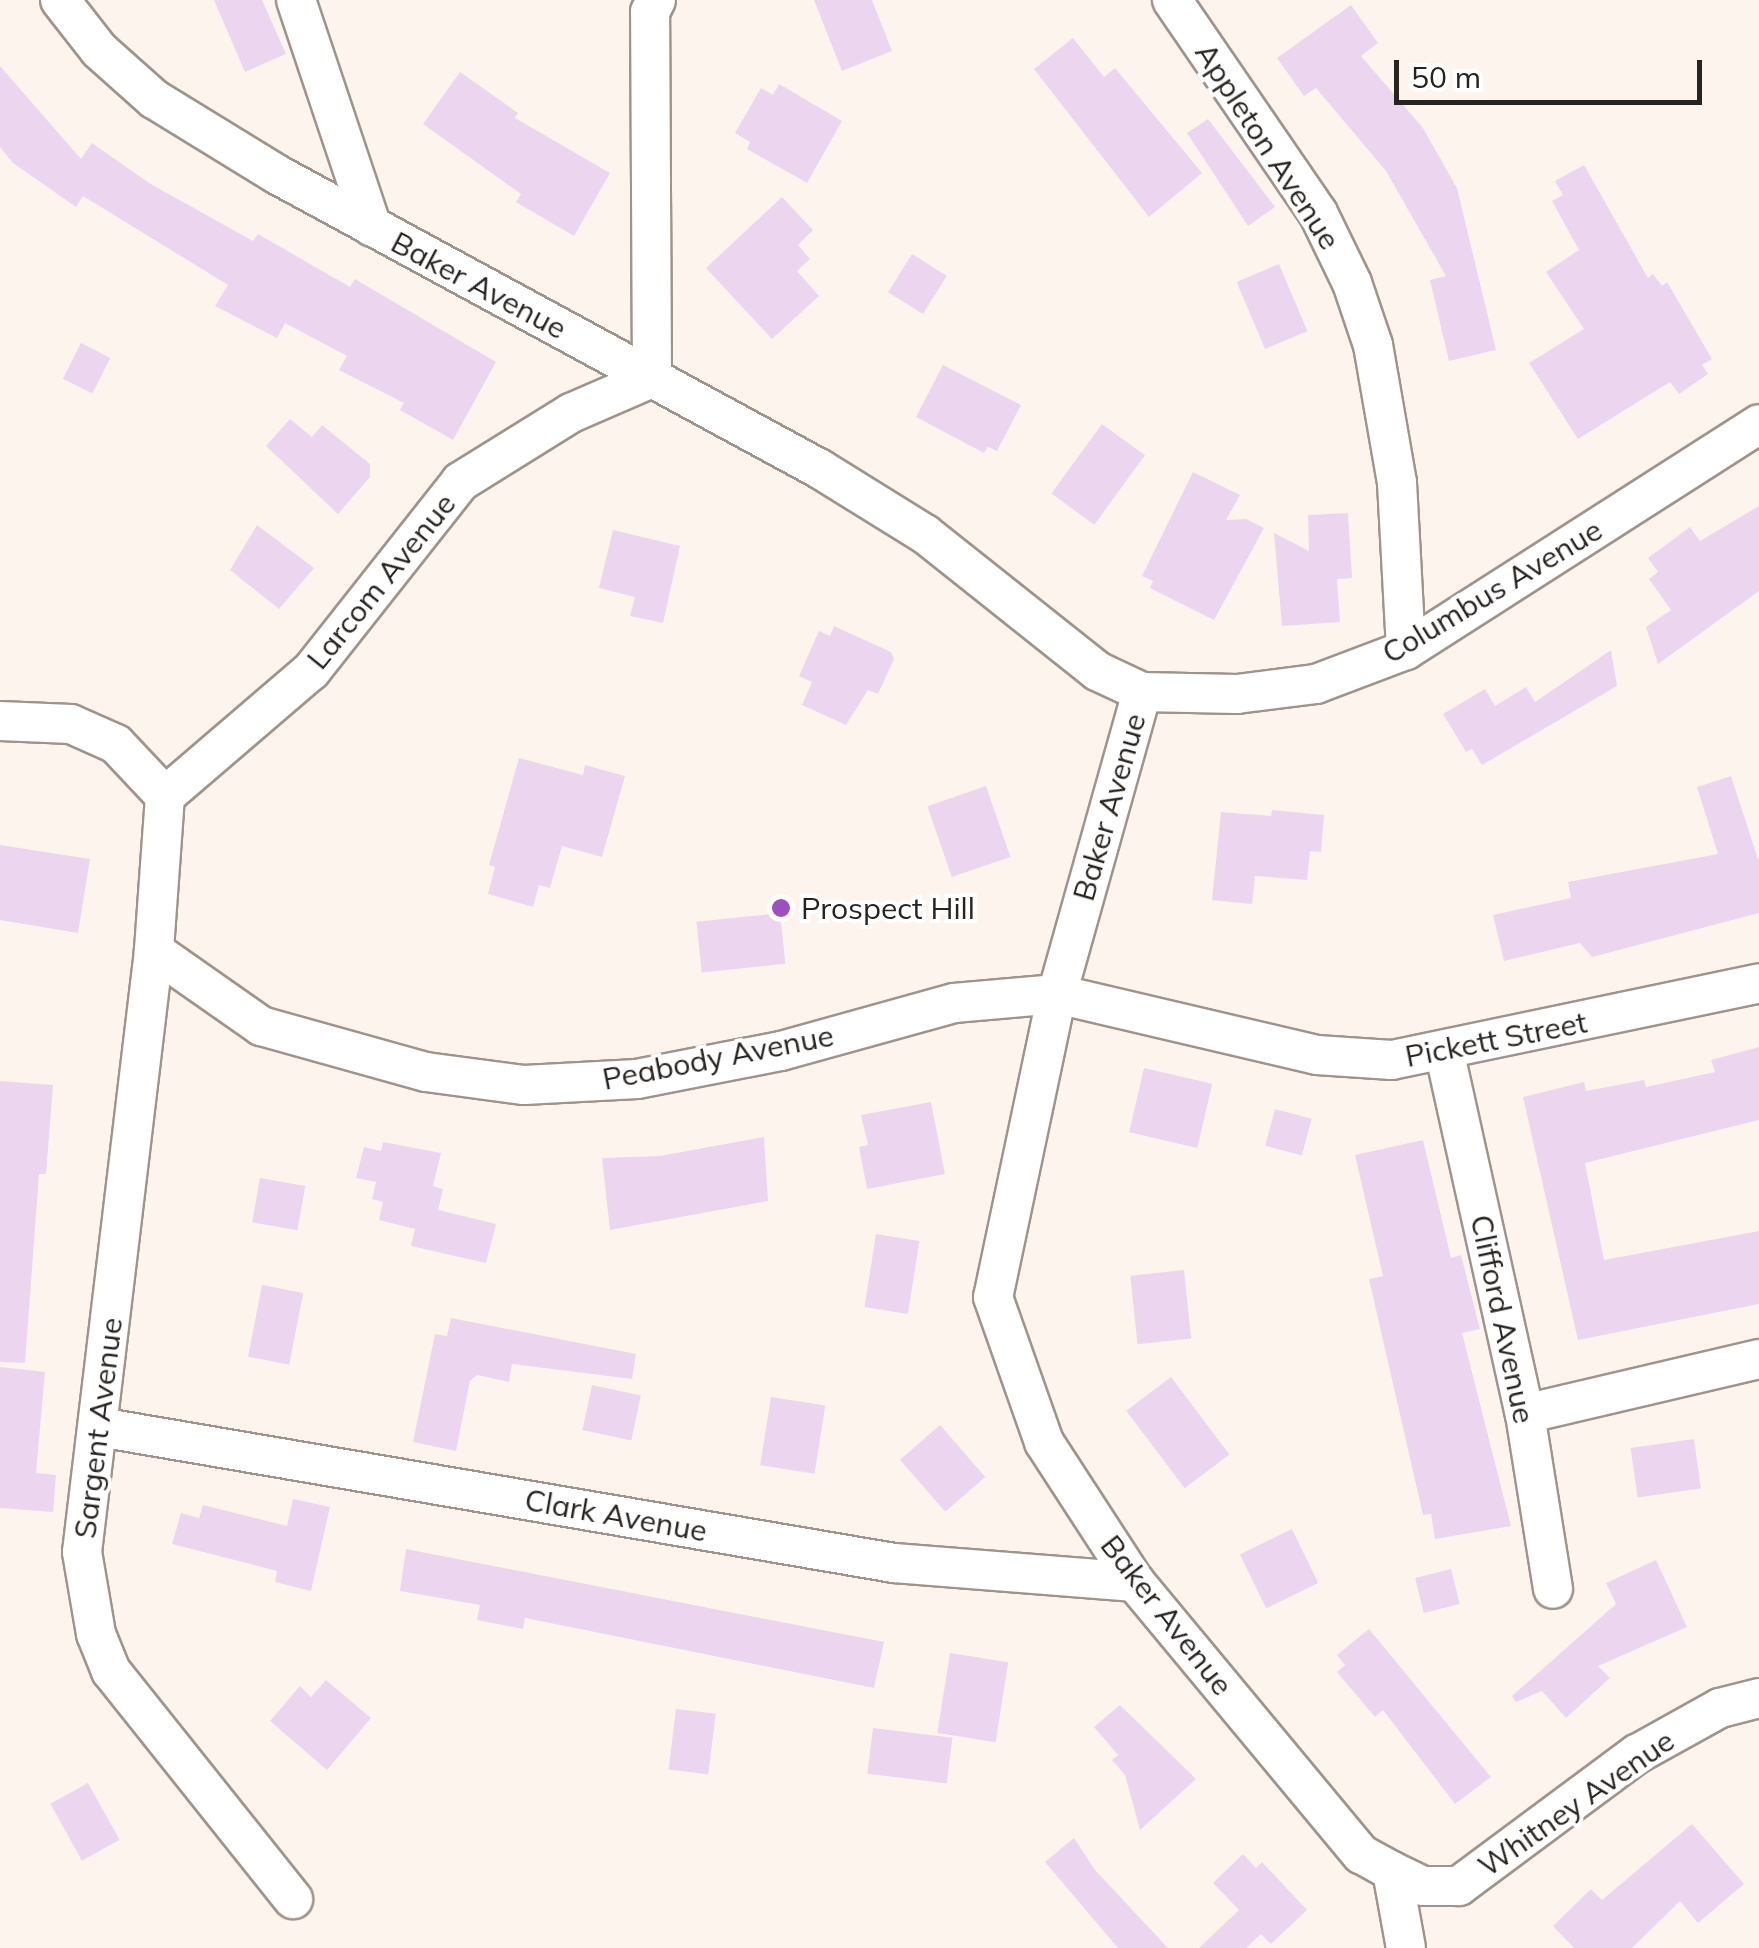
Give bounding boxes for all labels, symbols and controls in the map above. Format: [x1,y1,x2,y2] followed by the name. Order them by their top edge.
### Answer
[1188,36,1348,256] street label: Appleton Avenue
[1399,40,1706,102] scale bar
[1411,58,1481,96] text: 50 m
[385,224,573,346] street label: Baker Avenue
[299,486,463,676] street label: Larcom Avenue
[1376,511,1608,671] street label: Columbus Avenue
[1065,709,1153,905] street label: Baker Avenue
[801,890,975,926] place label: Prospect Hill
[770,897,792,919] marker: Prospect Hill
[1402,1004,1590,1074] street label: Pickett Street
[599,1017,837,1097] street label: Peabody Avenue
[1463,1211,1543,1427] street label: Clifford Avenue
[67,1316,129,1540] street label: Sargent Avenue
[522,1481,710,1549] street label: Clark Avenue
[1093,1528,1241,1702] street label: Baker Avenue
[1471,1722,1681,1884] street label: Whitney Avenue

